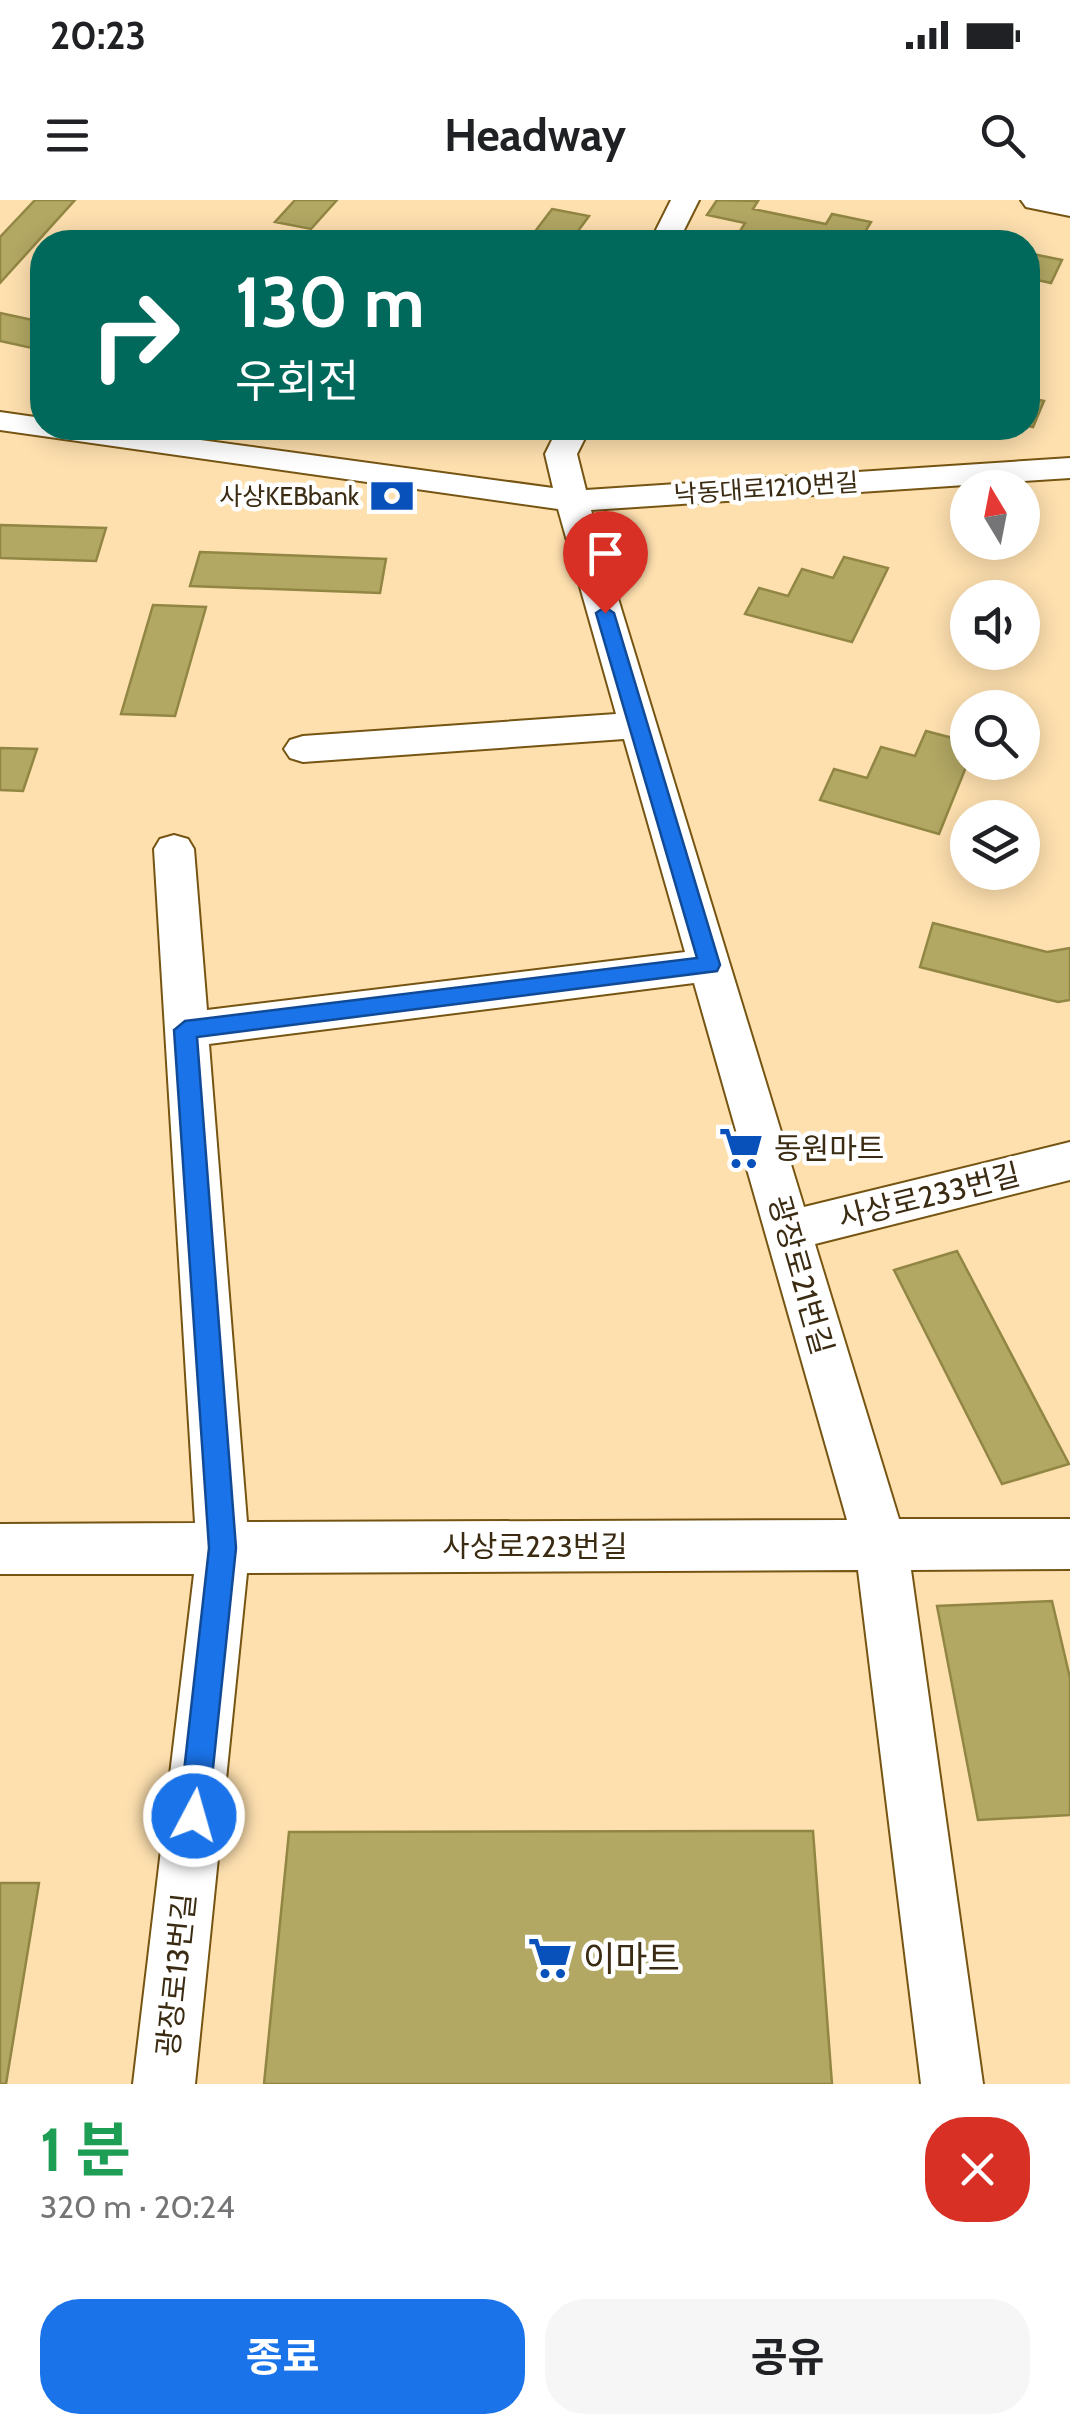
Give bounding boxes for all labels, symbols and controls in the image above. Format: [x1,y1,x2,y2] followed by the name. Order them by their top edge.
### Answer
[50,12,146,59] text: 20:23
[40,108,95,163] icon: menu
[444,108,626,162] text: Headway
[975,108,1030,163] icon: search
[235,259,425,345] text: 130 m
[70,270,200,400] icon: right
[235,354,359,408] text: 우회전
[673,467,859,509] street label: 낙동대로1210번길
[950,470,1040,560] north arrow
[950,470,1040,890] map controls
[368,472,416,520] bank icon: 사상KEBbank
[219,481,360,511] place label: 사상KEBbank
[563,511,648,614] pin
[578,526,633,581] icon: arrive
[950,580,1040,670] button: sound
[950,690,1040,780] button: search
[950,800,1040,890] button: layers
[717,1124,765,1172] supermarket icon: 동원마트
[774,1130,884,1167] place label: 동원마트
[834,1156,1024,1236] street label: 사상로233번길
[761,1191,841,1359] street label: 광장로21번길
[442,1528,628,1565] street label: 사상로223번길
[142,1764,246,1868] position arrow
[149,1892,203,2058] street label: 광장로13번길
[526,1934,574,1982] supermarket icon: 이마트
[583,1937,680,1980] place label: 이마트
[40,2113,131,2186] text: 1 분
[925,2117,1030,2222] button: close
[40,2187,235,2226] text: 320 m · 20:24
[40,2299,525,2414] button: 종료
[545,2299,1030,2414] button: 공유

